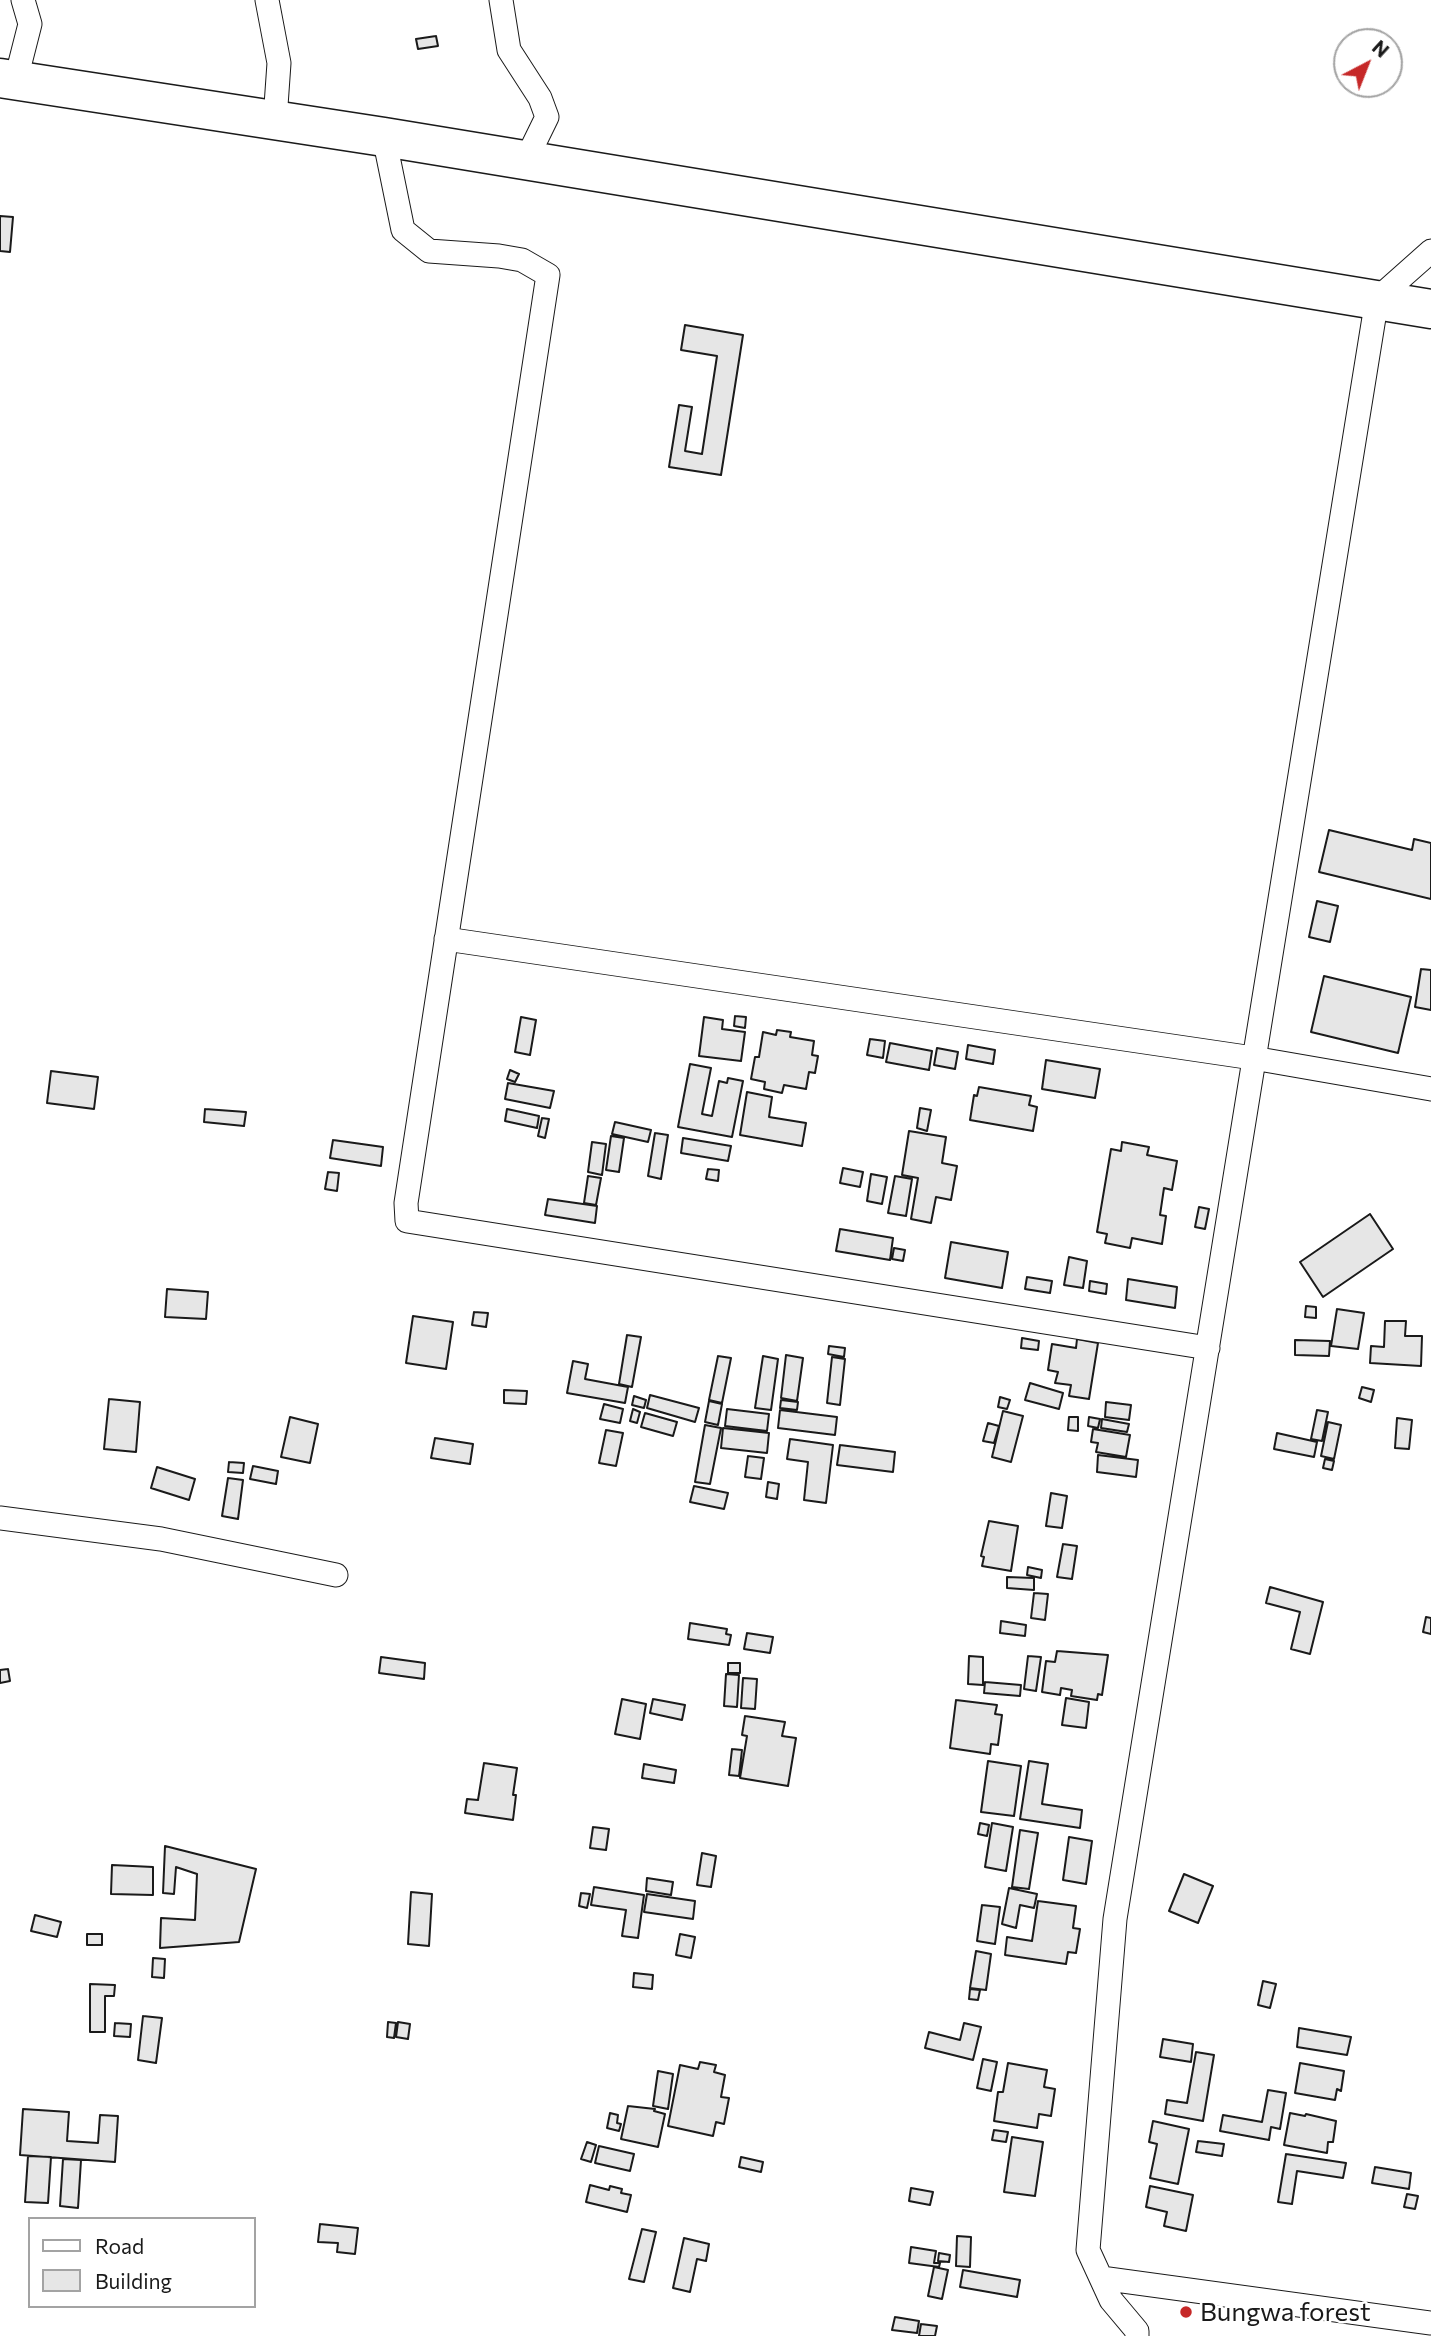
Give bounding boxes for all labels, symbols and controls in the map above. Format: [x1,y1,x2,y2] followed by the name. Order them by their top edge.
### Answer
[1333,28,1403,98] north arrow
[1368,35,1394,62] text: N
[28,2217,256,2308] legend
[95,2233,144,2258] text: Road
[95,2268,172,2293] text: Building
[1200,2296,1371,2328] place label: Bungwa forest
[1178,2304,1194,2320] marker: Bungwa forest

